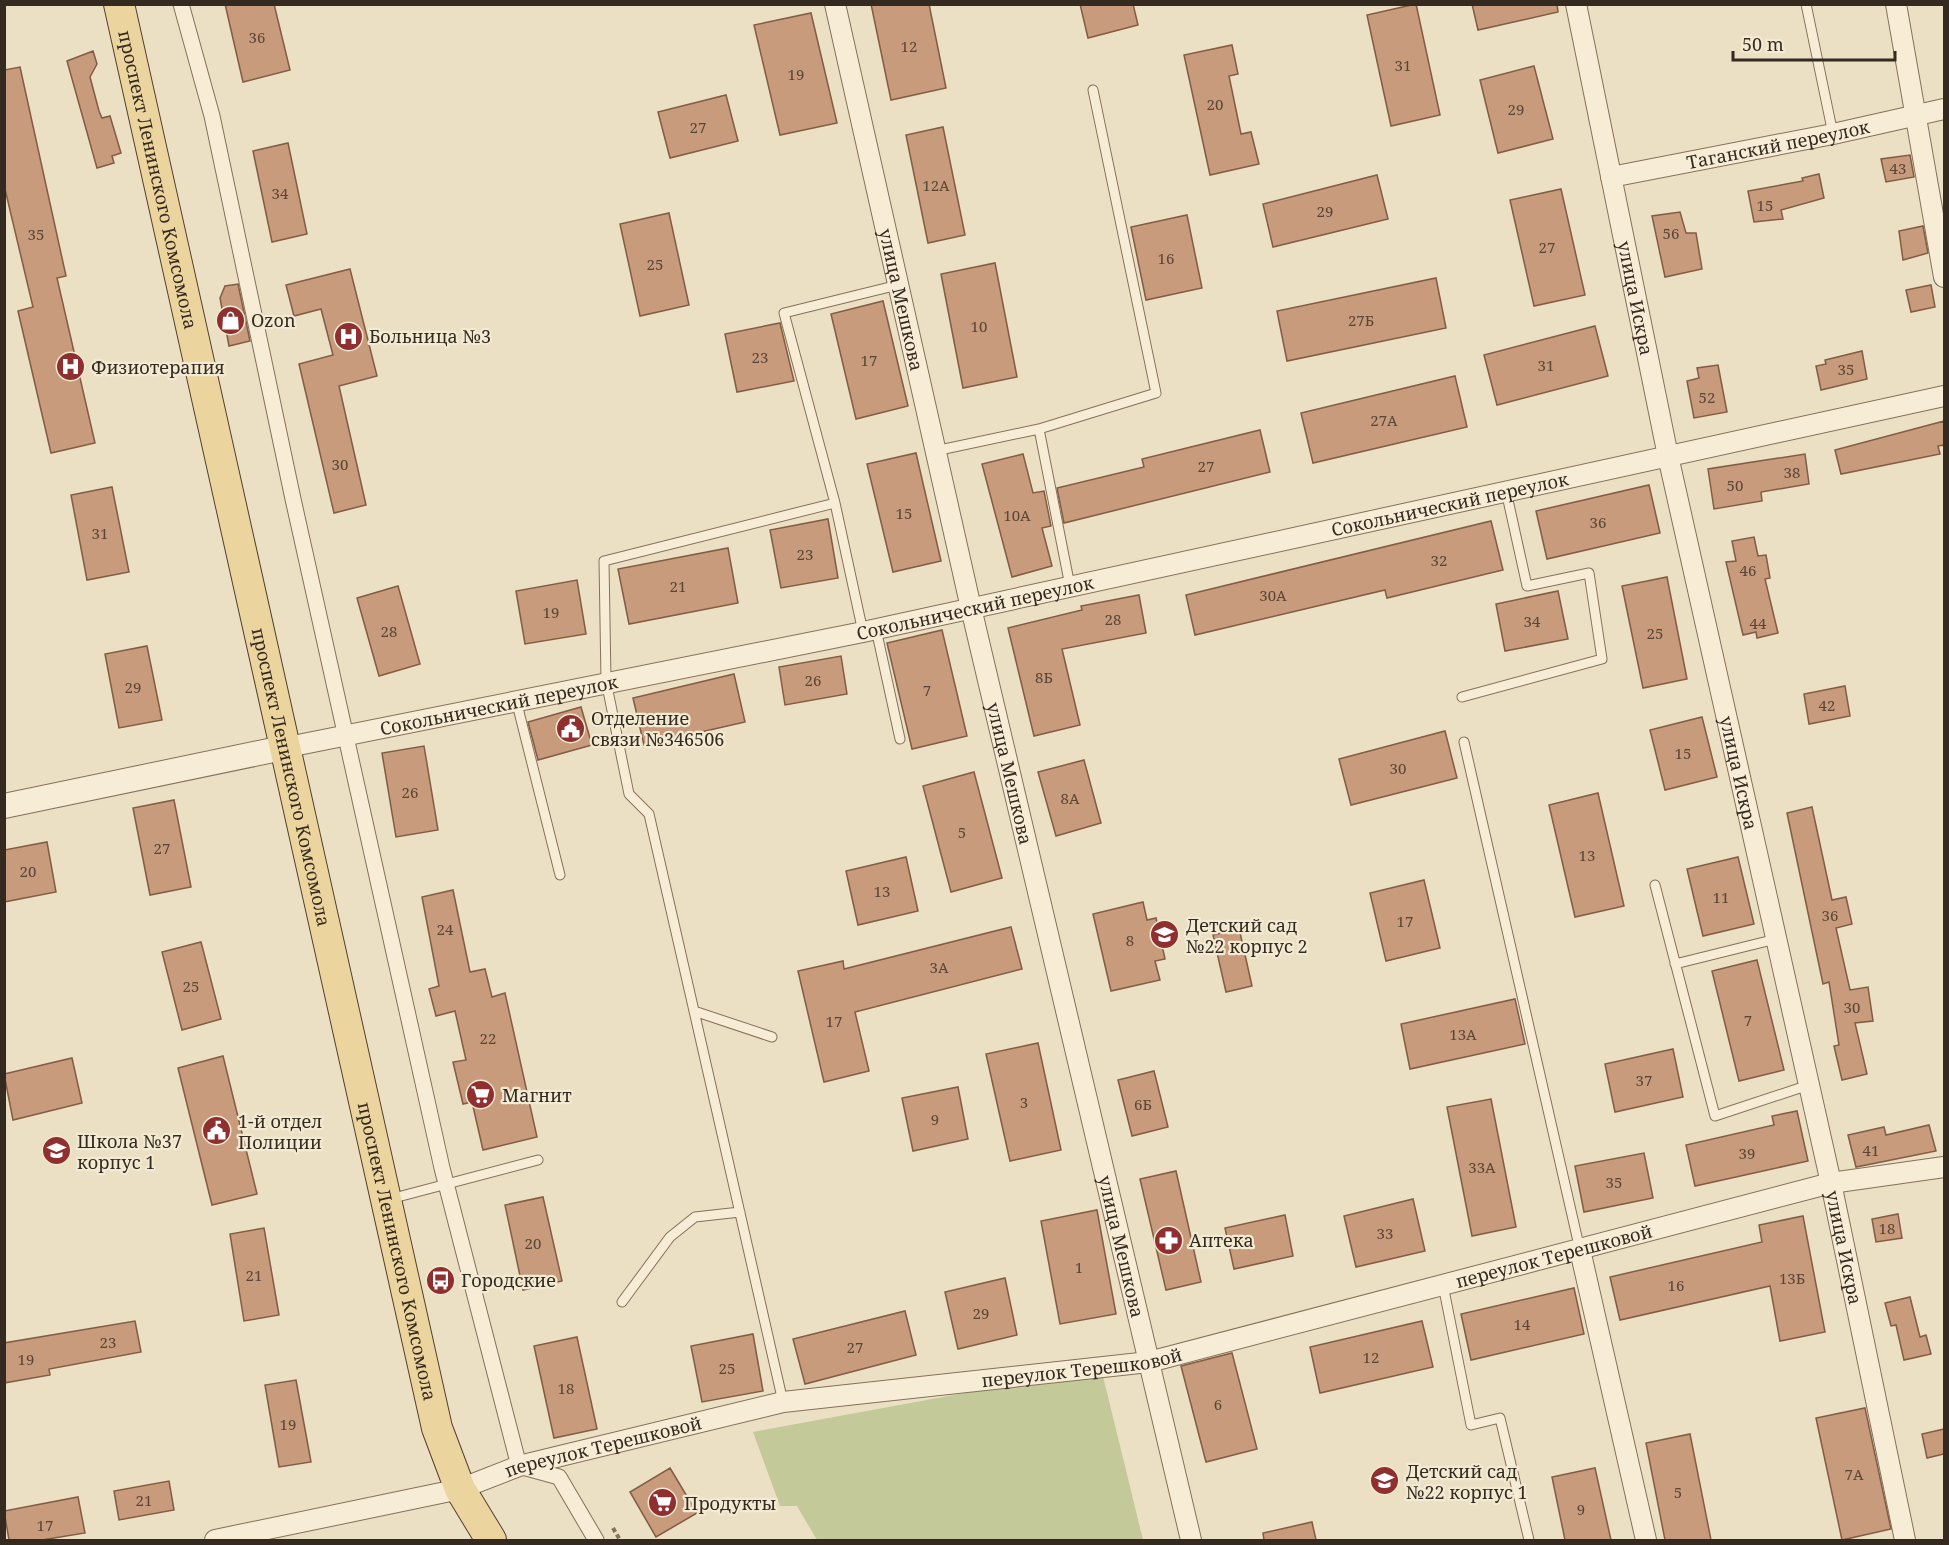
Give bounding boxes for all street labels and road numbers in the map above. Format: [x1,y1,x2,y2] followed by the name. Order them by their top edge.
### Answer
[113,28,203,331] street label: проспект Ленинского Комсомола
[1684,114,1872,174] street label: Таганский переулок
[874,226,929,373] street label: улица Мешкова
[1613,239,1659,357] street label: улица Искра
[1329,466,1571,541] street label: Сокольнический переулок
[854,570,1096,645] street label: Сокольнический переулок
[247,625,337,929] street label: проспект Ленинского Комсомола
[378,669,620,740] street label: Сокольнический переулок
[982,700,1038,847] street label: улица Мешкова
[1715,714,1763,832] street label: улица Искра
[353,1100,443,1403] street label: проспект Ленинского Комсомола
[1093,1173,1150,1320] street label: улица Мешкова
[1821,1188,1868,1307] street label: улица Искра
[1453,1218,1655,1293] street label: переулок Терешковой
[980,1342,1185,1392] street label: переулок Терешковой
[501,1410,704,1483] street label: переулок Терешковой

